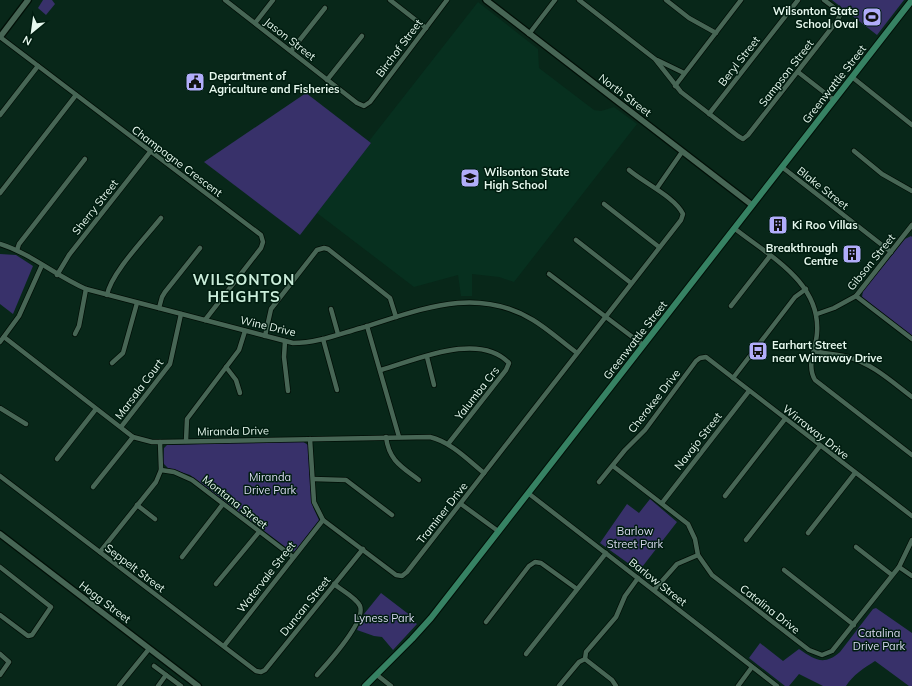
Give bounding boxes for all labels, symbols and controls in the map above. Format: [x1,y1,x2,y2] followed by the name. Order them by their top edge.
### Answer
[773,4,858,31] place label: Wilsonton State School Oval
[861,6,883,28] sports icon: Wilsonton State School Oval
[12,12,52,52] north arrow
[261,14,319,64] street label: Jason Street
[373,16,425,80] street label: Birchof Street
[20,33,34,49] text: N
[715,33,763,89] street label: Beryl Street
[755,37,817,109] street label: Sampson Street
[799,42,869,126] street label: Greenwattle Street
[209,69,340,96] place label: Department of Agriculture and Fisheries
[184,71,206,93] public building icon: Department of Agriculture and Fisheries
[596,71,654,119] street label: North Street
[129,122,225,200] street label: Champagne Crescent
[794,164,852,213] street label: Blake Street
[484,165,569,192] place label: Wilsonton State High School
[459,167,481,189] school or university icon: Wilsonton State High School
[69,176,121,238] street label: Sherry Street
[767,214,789,236] building icon: Ki Roo Villas
[792,218,858,232] place label: Ki Roo Villas
[844,231,898,293] street label: Gibson Street
[766,241,838,268] place label: Breakthrough Centre
[841,243,863,265] building icon: Breakthrough Centre
[193,270,295,306] district label: WILSONTON HEIGHTS
[600,298,670,382] street label: Greenwattle Street
[239,313,297,339] street label: Wine Drive
[772,338,882,365] place label: Earhart Street near Wirraway Drive
[747,340,769,362] bus stop icon: Earhart Street near Wirraway Drive
[112,356,166,422] street label: Marsala Court
[451,363,502,423] street label: Yalumba Crs
[625,366,683,436] street label: Cherokee Drive
[780,402,852,462] street label: Wirraway Drive
[671,409,725,473] street label: Navajo Street
[197,423,269,439] street label: Miranda Drive
[244,470,297,497] park label: Miranda Drive Park
[200,472,271,532] street label: Montana Street
[414,479,470,547] street label: Traminer Drive
[607,524,664,551] park label: Barlow Street Park
[234,538,298,615] street label: Watervale Street
[102,541,168,595] street label: Seppelt Street
[626,555,690,609] street label: Barlow Street
[277,573,333,639] street label: Duncan Street
[76,578,134,626] street label: Hogg Street
[737,581,803,637] street label: Catalina Drive
[354,611,415,625] park label: Lyness Park
[853,626,906,653] park label: Catalina Drive Park

